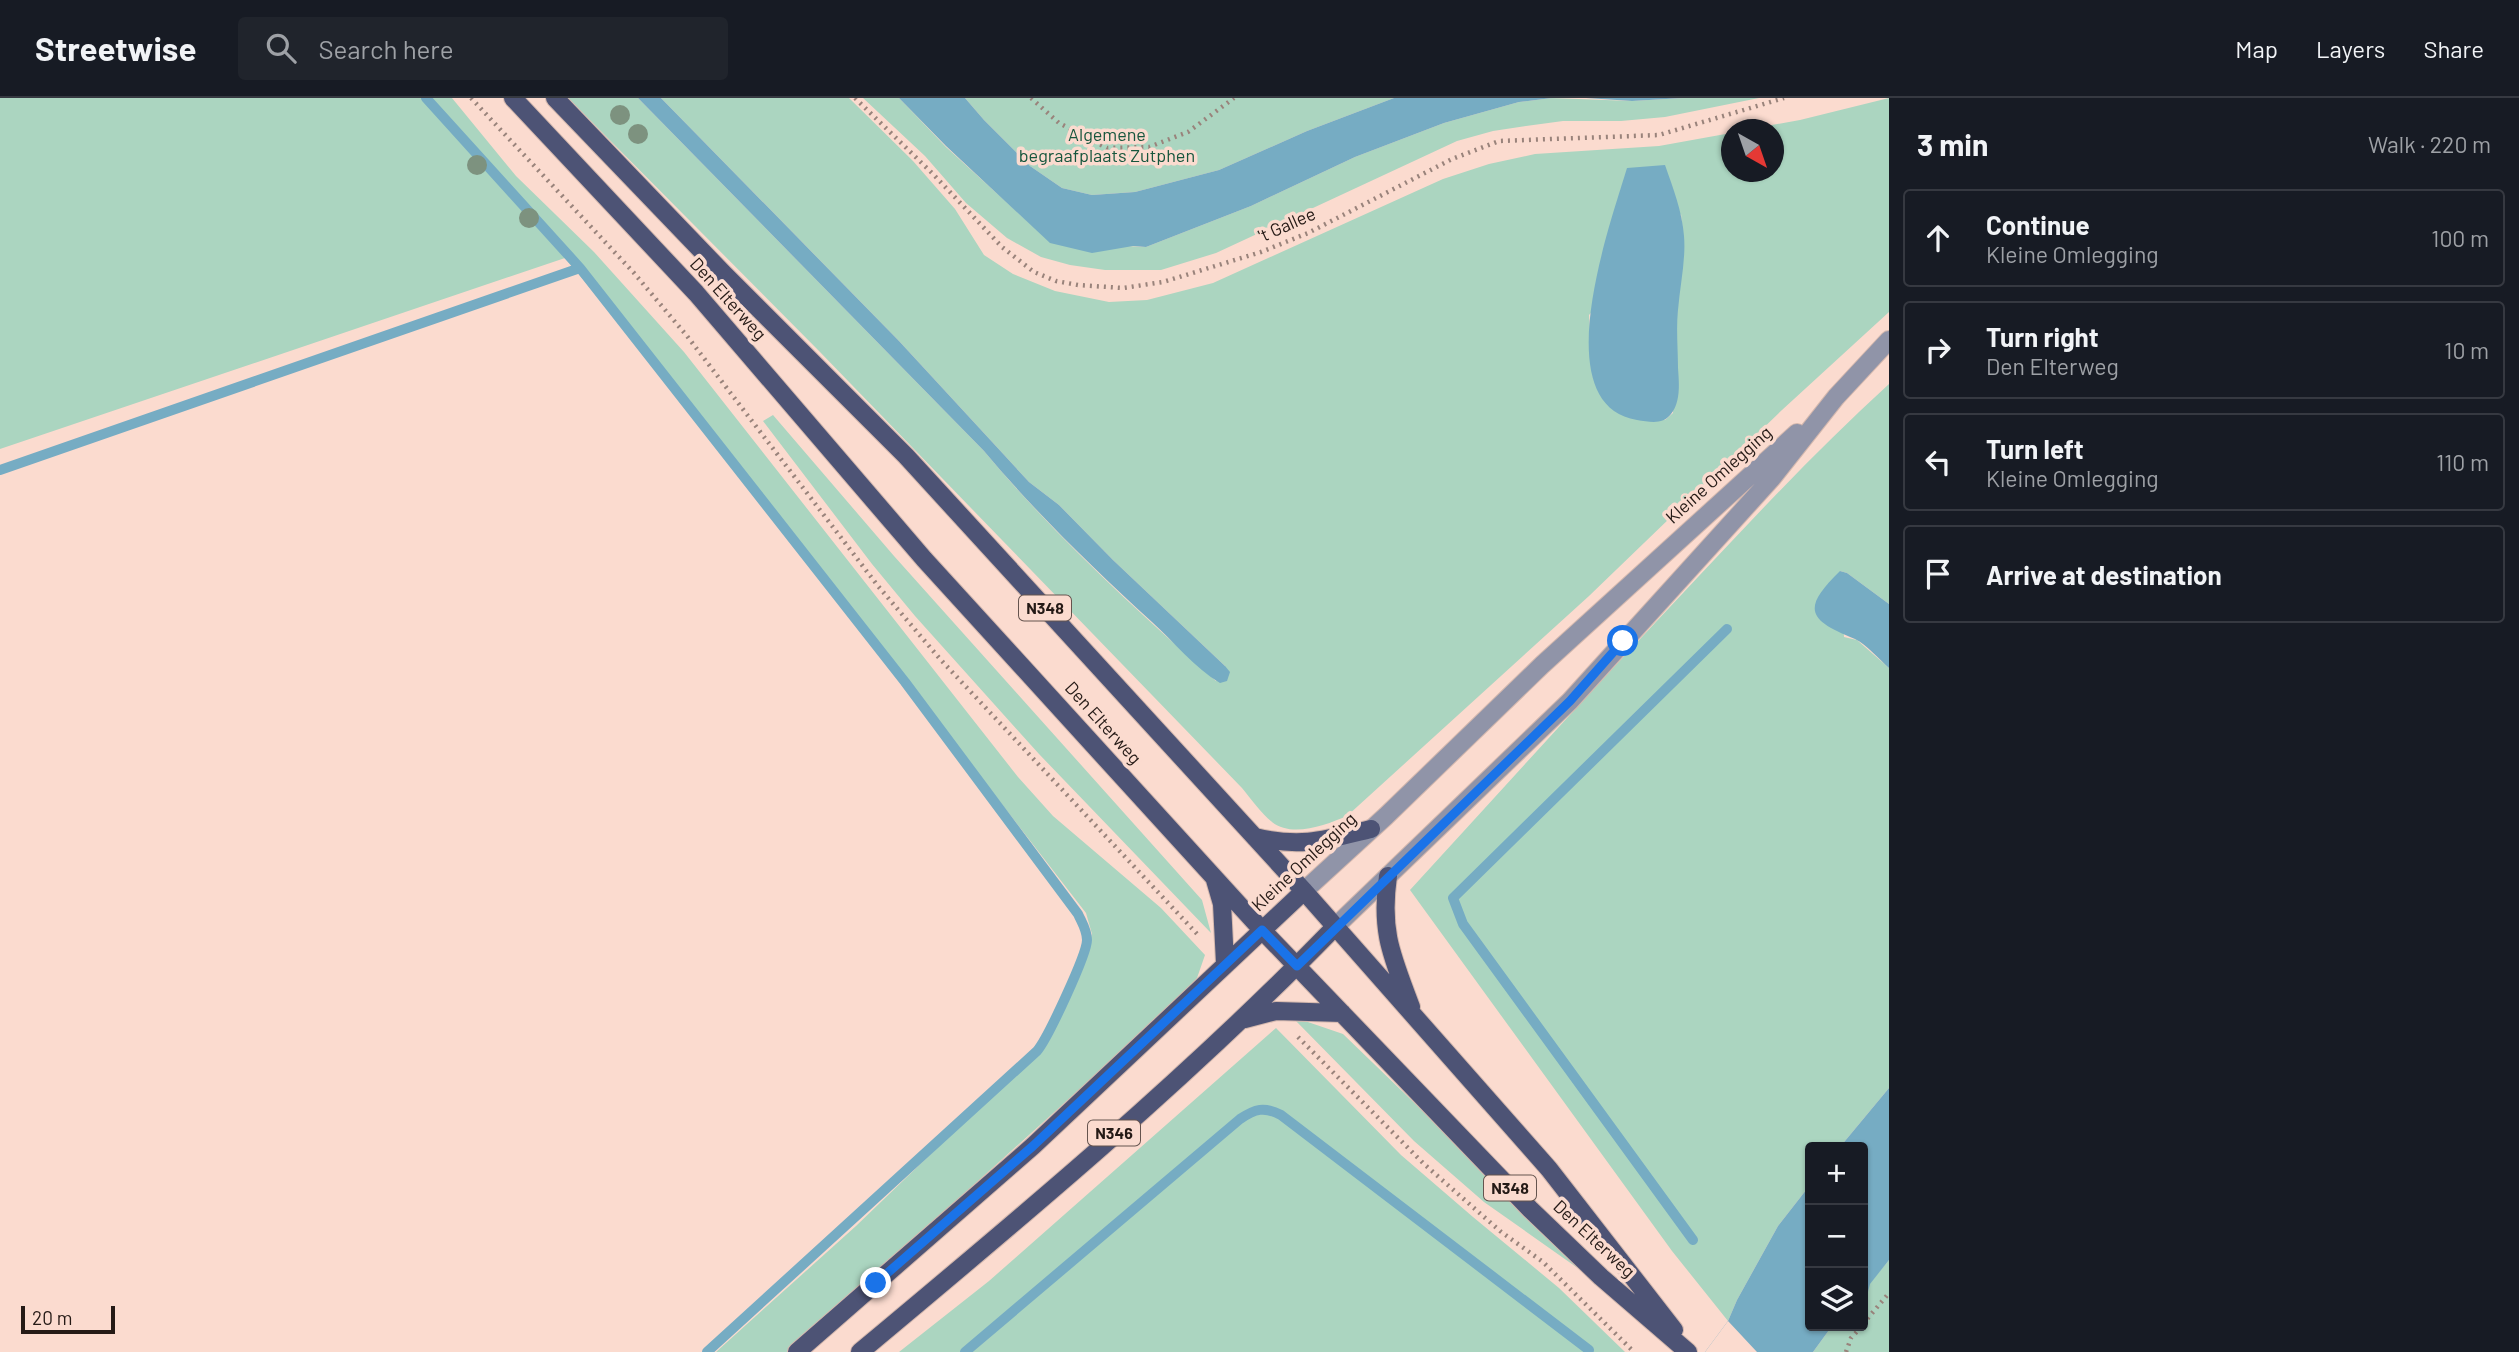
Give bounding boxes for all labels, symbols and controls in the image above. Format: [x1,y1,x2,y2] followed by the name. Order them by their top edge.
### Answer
[238,17,728,80] search box
[35,28,196,68] text: Streetwise
[262,29,300,67] icon: search
[318,33,454,64] text: Search here
[2235,34,2278,63] text: Map
[2316,34,2385,63] text: Layers
[2423,34,2484,63] text: Share
[1721,119,1784,182] north arrow
[1019,123,1195,166] park label: Algemene begraafplaats Zutphen
[1917,126,1988,162] text: 3 min
[2368,130,2491,158] text: Walk · 220 m
[1255,202,1319,246] street label: 't Gallee
[1986,209,2090,240] text: Continue
[1919,219,1957,257] icon: ahead
[2431,224,2489,252] text: 100 m
[1986,240,2159,268] text: Kleine Omlegging
[686,252,772,344] street label: Den Elterweg
[1986,321,2099,352] text: Turn right
[1919,331,1957,369] icon: right
[2444,336,2489,364] text: 10 m
[1986,352,2119,380] text: Den Elterweg
[1661,421,1776,528] street label: Kleine Omlegging
[1986,433,2084,464] text: Turn left
[1919,443,1957,481] icon: left
[2436,448,2489,476] text: 110 m
[1986,464,2159,492] text: Kleine Omlegging
[1919,555,1957,593] icon: arrive
[1986,559,2222,590] text: Arrive at destination
[1019,596,1071,621] road number: N348
[1607,625,1638,656] route start
[1061,676,1147,768] street label: Den Elterweg
[1246,807,1360,915] street label: Kleine Omlegging
[1088,1121,1140,1146] road number: N346
[1805,1142,1868,1331] map controls
[1805,1142,1868,1205] button: +
[1484,1176,1536,1200] road number: N348
[1549,1195,1640,1282] street label: Den Elterweg
[1805,1205,1868,1268] button: −
[860,1267,891,1298] route end
[1805,1268,1868,1331] button: layers
[21,1303,116,1335] scale bar
[32,1306,72,1329] text: 20 m

